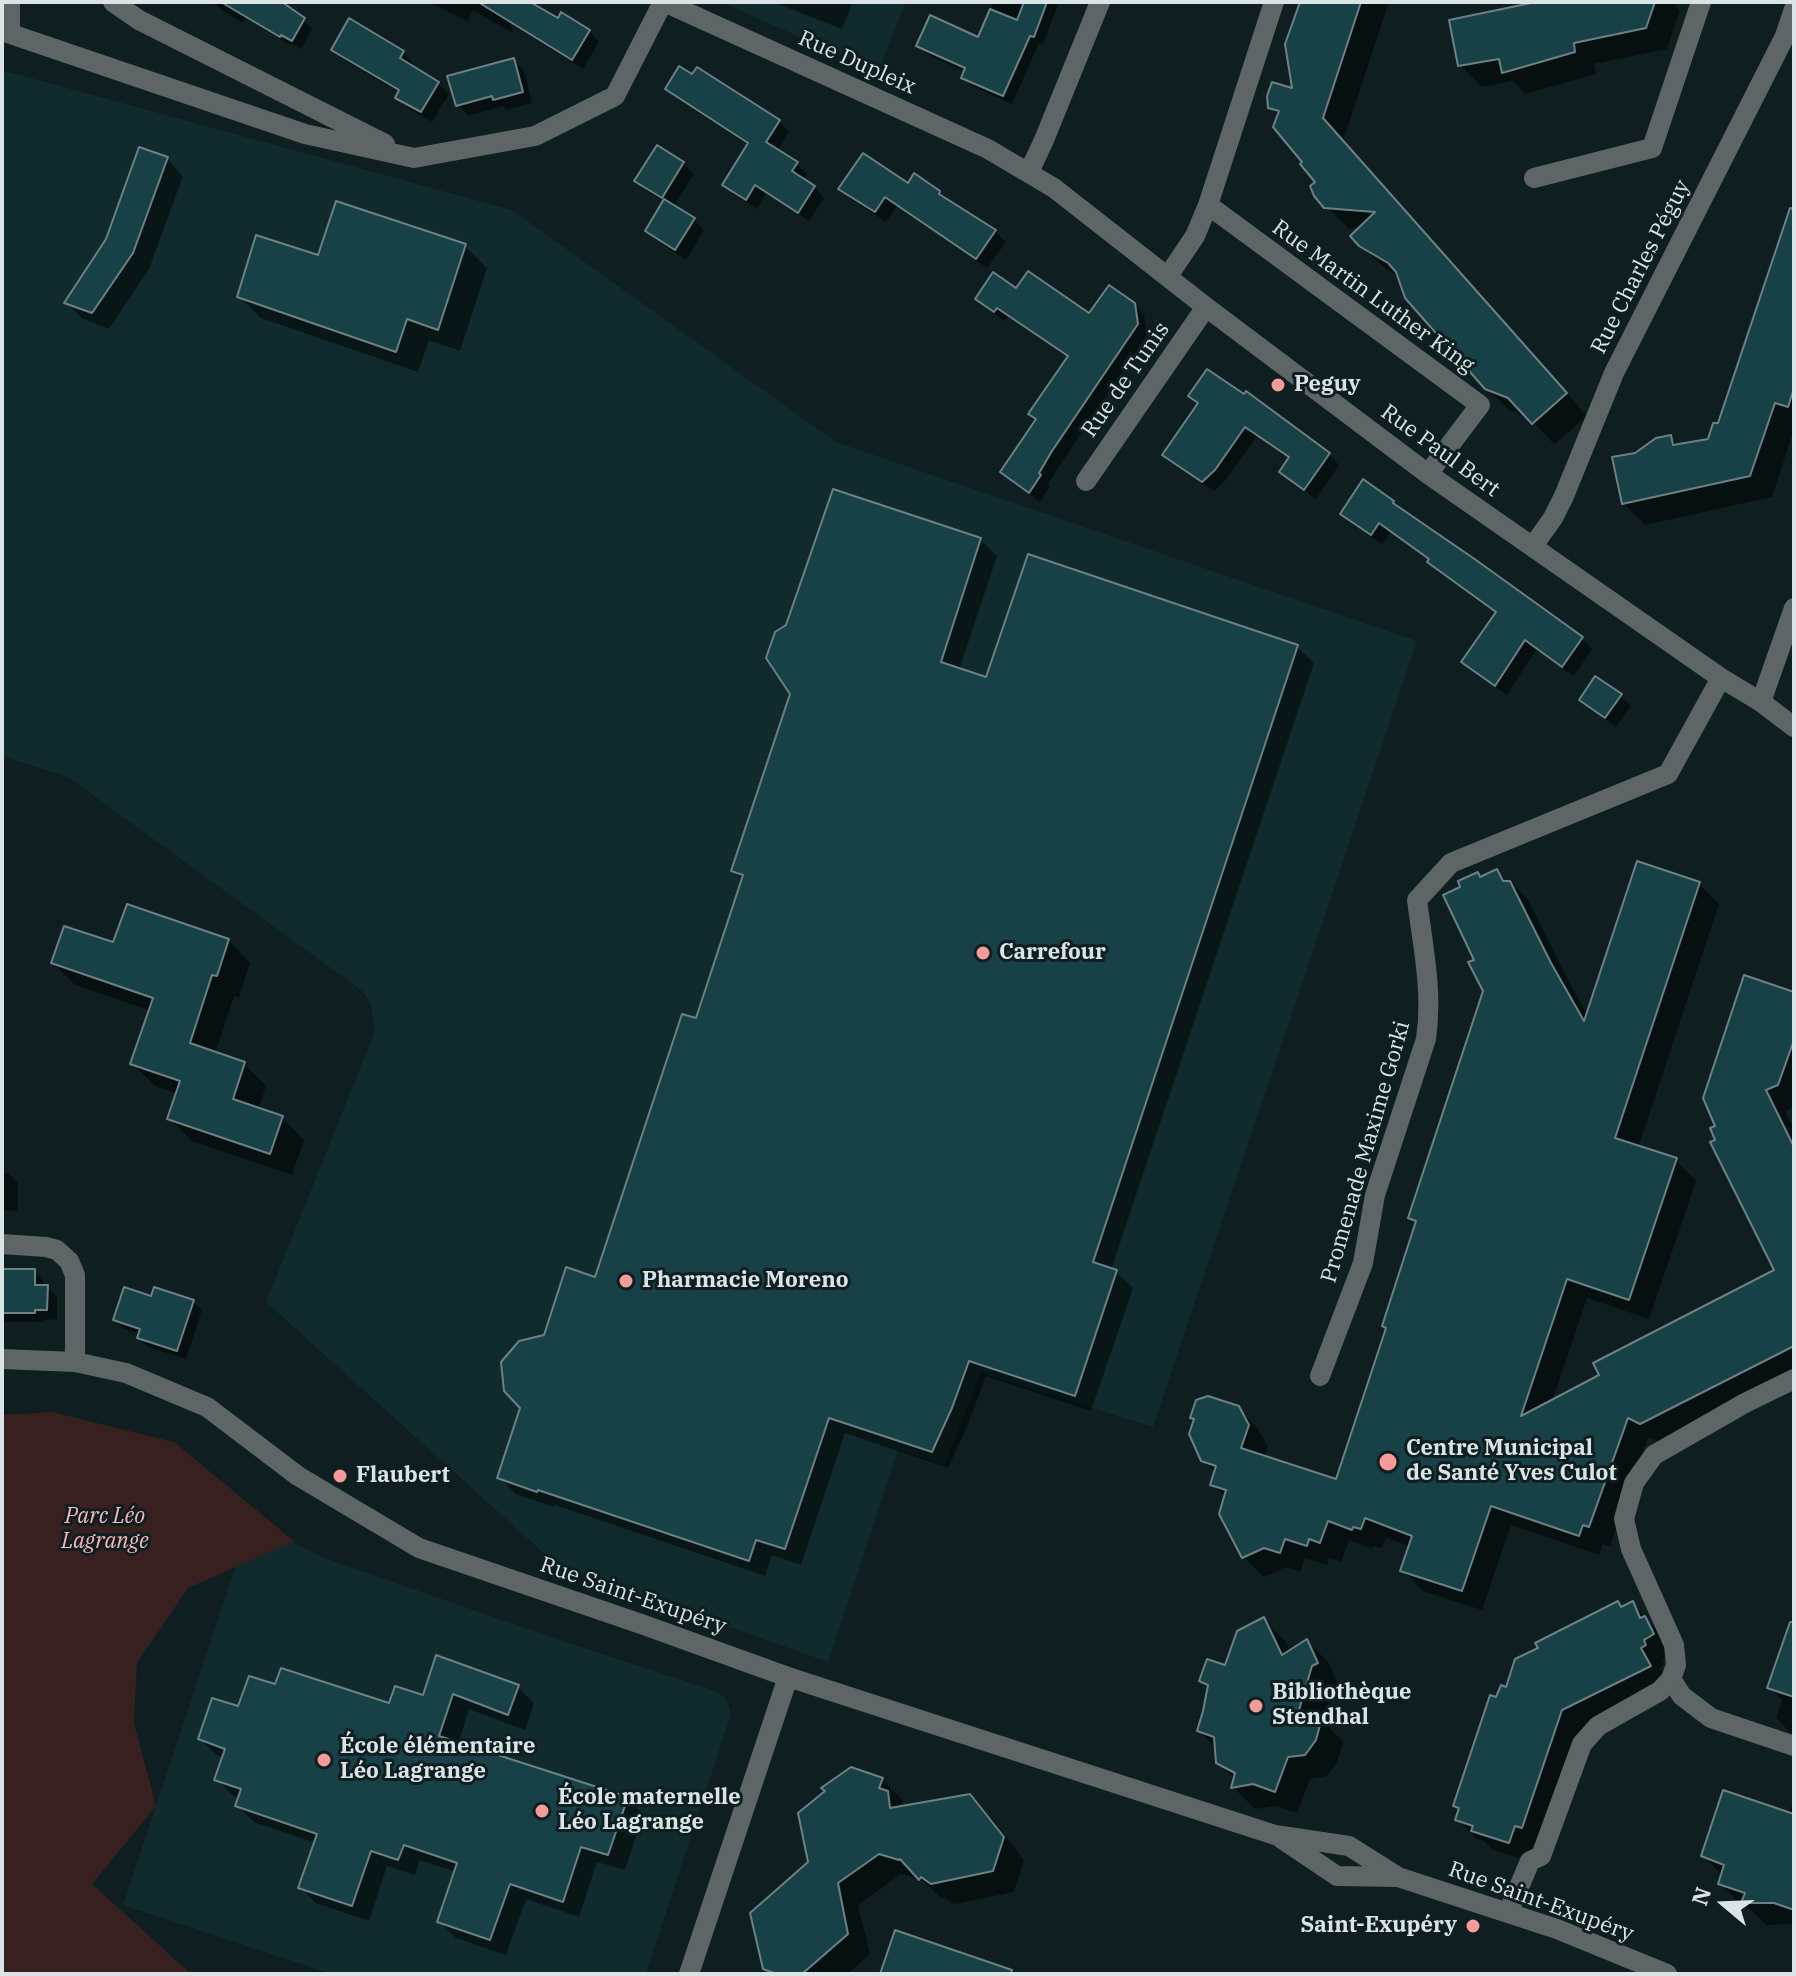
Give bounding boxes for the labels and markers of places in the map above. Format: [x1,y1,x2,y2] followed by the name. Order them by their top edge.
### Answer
[1294,372,1360,398] place label: Peguy
[1269,376,1287,394] marker: Peguy
[999,940,1106,966] place label: Carrefour
[974,944,992,962] marker: Carrefour
[642,1268,849,1294] place label: Pharmacie Moreno
[617,1272,635,1290] marker: Pharmacie Moreno
[1406,1436,1617,1488] place label: Centre Municipal de Santé Yves Culot
[1377,1451,1399,1473] marker: Centre Municipal de Santé Yves Culot
[356,1463,450,1489] place label: Flaubert
[331,1467,349,1485] marker: Flaubert
[1272,1680,1412,1732] place label: Bibliothèque Stendhal
[1247,1697,1265,1715] marker: Bibliothèque Stendhal
[340,1734,535,1786] place label: École élémentaire Léo Lagrange
[315,1751,333,1769] marker: École élémentaire Léo Lagrange
[558,1785,741,1836] place label: École maternelle Léo Lagrange
[533,1802,551,1820] marker: École maternelle Léo Lagrange
[1300,1913,1457,1939] place label: Saint-Exupéry
[1464,1917,1482,1935] marker: Saint-Exupéry

